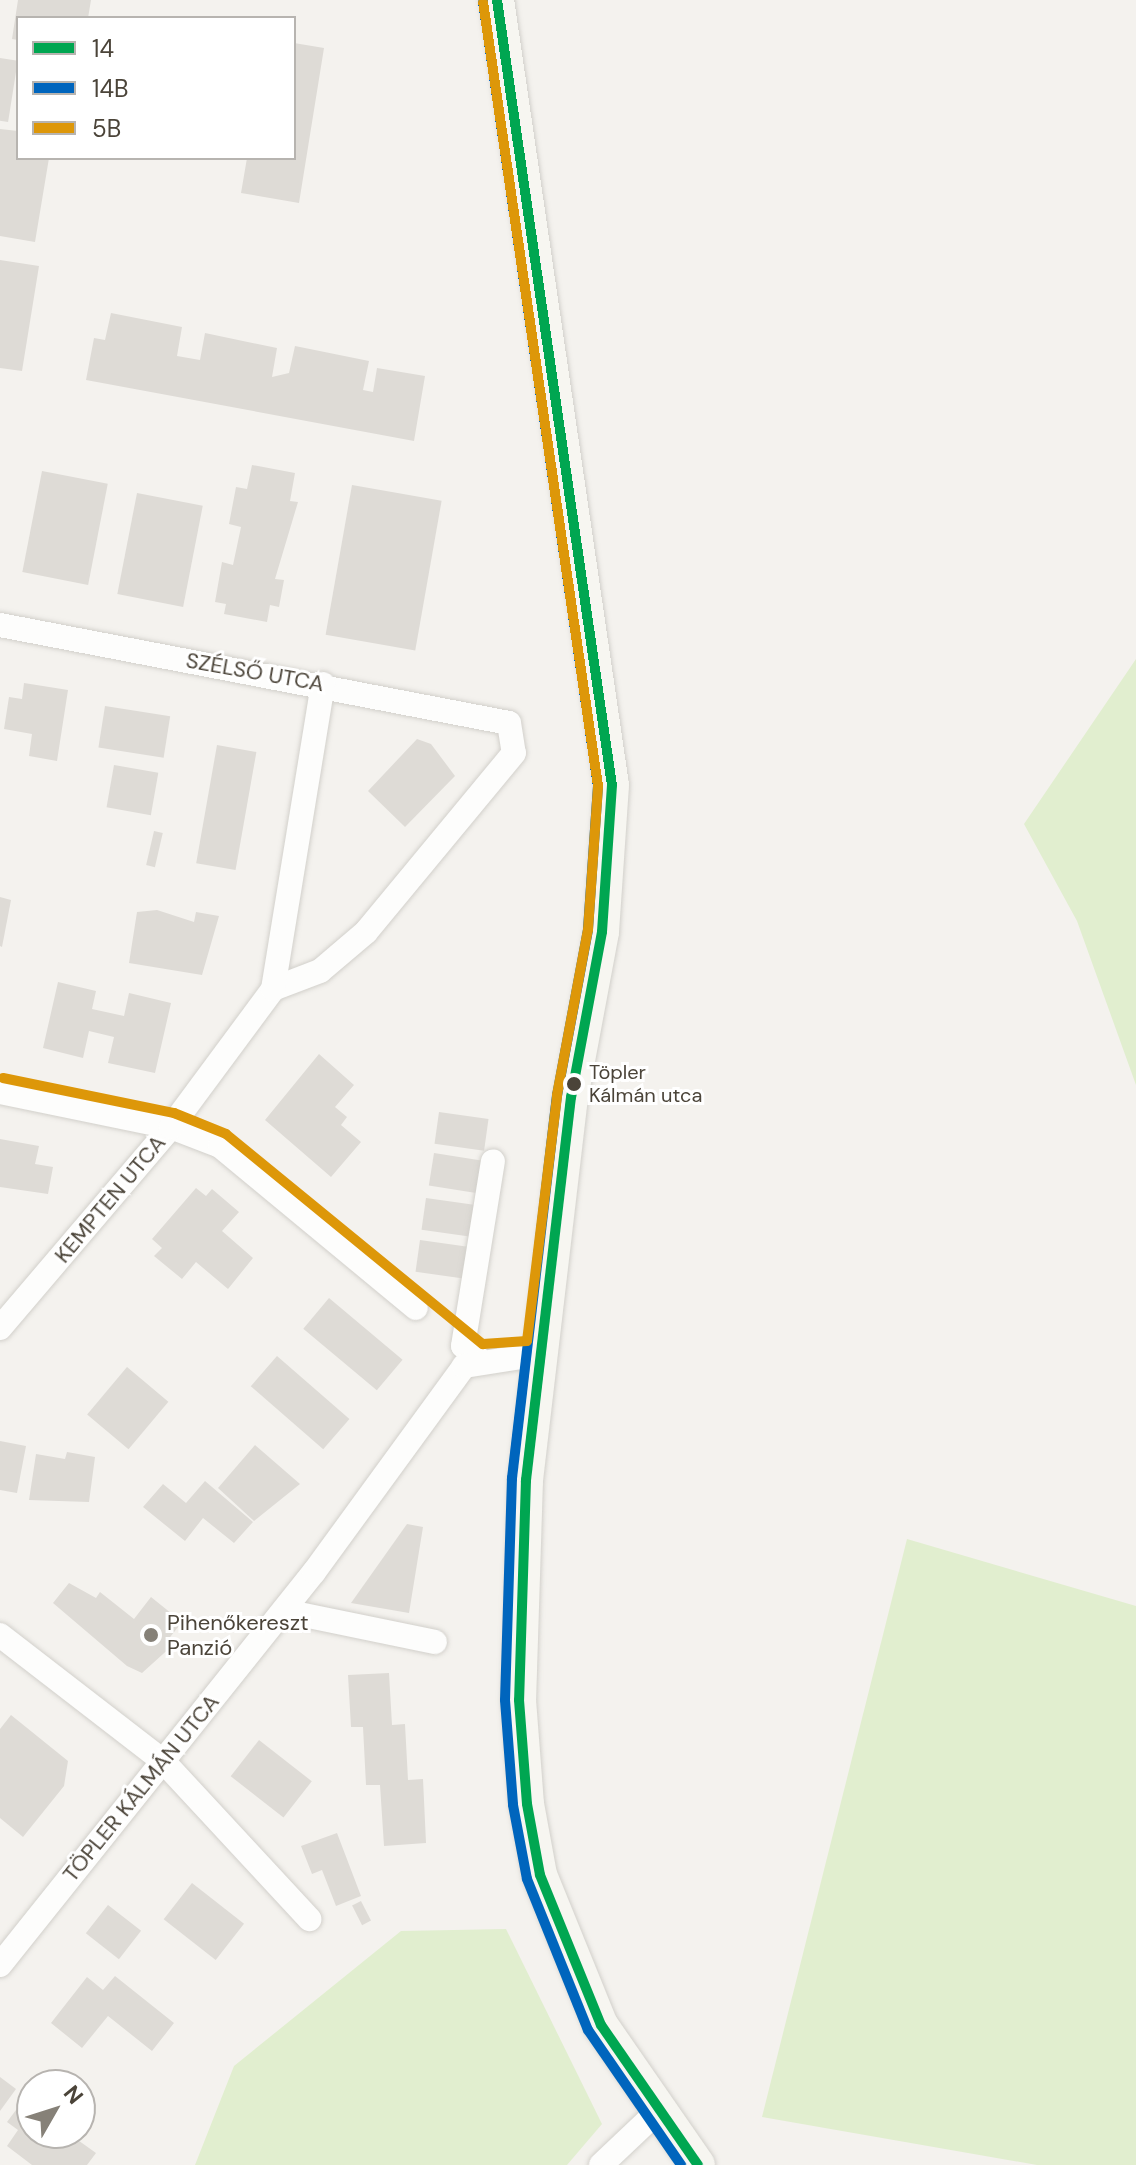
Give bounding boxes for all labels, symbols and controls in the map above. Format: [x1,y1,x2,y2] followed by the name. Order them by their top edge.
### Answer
[16,16,296,160] legend
[92,33,114,64] text: 14
[92,73,129,104] text: 14B
[92,113,121,144] text: 5B
[184,647,326,697] street label: SZÉLSŐ UTCA
[589,1060,702,1107] place label: Töpler Kálmán utca
[566,1076,582,1092] marker: Töpler Kálmán utca
[49,1130,171,1268] street label: KEMPTEN UTCA
[167,1609,309,1660] place label: Pihenőkereszt Panzió
[142,1626,160,1644] marker: Pihenőkereszt Panzió
[57,1689,225,1887] street label: TÖPLER KÁLMÁN UTCA
[16,2069,96,2149] north arrow
[57,2079,90,2110] text: N

